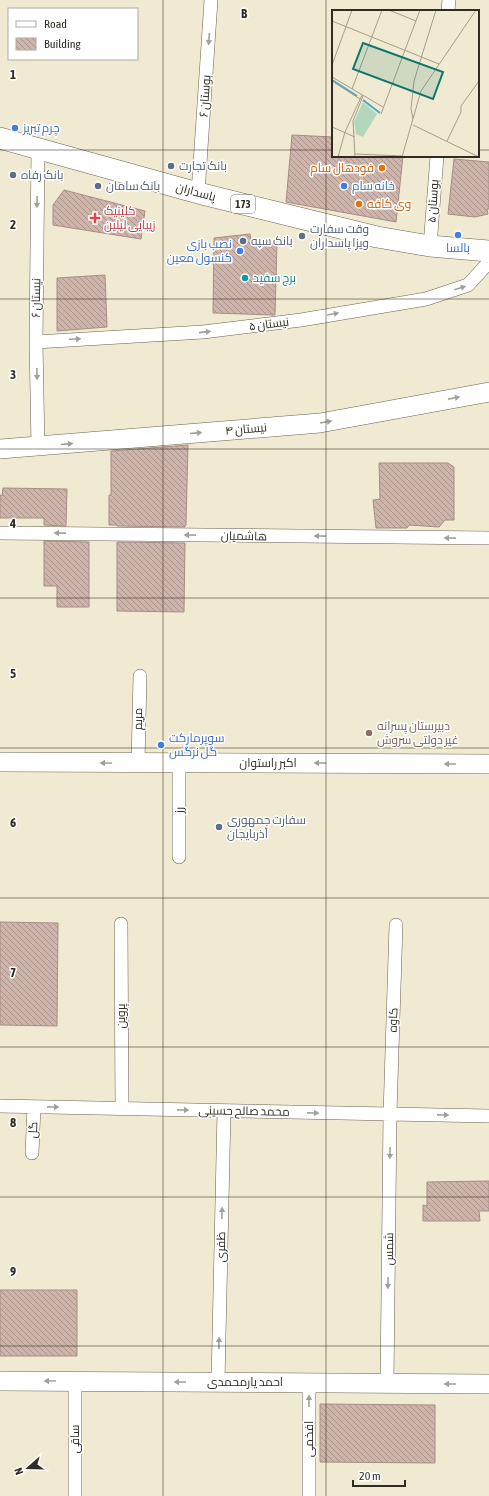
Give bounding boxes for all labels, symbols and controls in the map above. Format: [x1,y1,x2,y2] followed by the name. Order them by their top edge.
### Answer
[241,6,248,21] text: B
[8,8,138,60] legend
[332,10,479,157] inset map
[44,17,67,31] text: Road
[205,33,212,45] one-way arrow
[44,37,82,51] text: Building
[10,67,16,82] text: 1
[197,74,213,118] street label: بوستان ۶
[22,121,60,137] place label: چرم تبریز
[10,123,20,133] marker: چرم تبریز
[179,159,227,173] place label: بانک تجارت
[166,161,176,171] marker: بانک تجارت
[310,161,374,176] place label: فودهال سام
[377,163,387,173] marker: فودهال سام
[21,168,63,182] place label: بانک رفاه
[8,170,18,180] marker: بانک رفاه
[106,179,160,193] place label: بانک سامان
[352,179,395,194] place label: خانه سام
[425,179,441,223] street label: بوستان ۵
[174,180,218,206] street label: پاسداران
[93,181,103,191] marker: بانک سامان
[339,181,349,191] marker: خانه سام
[231,195,255,213] road number: 173
[34,196,41,208] one-way arrow
[367,197,411,211] place label: وی کافه
[354,199,364,209] marker: وی کافه
[104,204,155,232] place label: کلینیک زیبایی لیلین
[89,212,101,224] marker: کلینیک زیبایی لیلین
[10,217,16,232] text: 2
[310,222,369,252] place label: وقت سفارت ویزا پاسداران
[453,230,463,240] marker: بالسا
[297,231,307,241] marker: وقت سفارت ویزا پاسداران
[251,234,293,249] place label: بانک سپه
[238,236,248,246] marker: بانک سپه
[167,237,232,265] place label: نصب بازی کنسول معین
[446,241,470,255] place label: بالسا
[235,246,245,256] marker: نصب بازی کنسول معین
[253,271,296,286] place label: برج سفید
[240,273,250,283] marker: برج سفید
[29,278,43,318] street label: نیستان ۶
[455,284,467,290] one-way arrow
[327,311,339,317] one-way arrow
[248,315,290,333] street label: نیستان ۵
[198,328,211,335] one-way arrow
[69,336,81,343] one-way arrow
[10,367,16,382] text: 3
[33,368,40,380] one-way arrow
[447,395,460,401] one-way arrow
[320,419,332,425] one-way arrow
[225,420,267,438] street label: نیستان ۴
[190,430,202,437] one-way arrow
[61,441,73,448] one-way arrow
[9,516,16,531] text: 4
[221,529,267,543] street label: هاشمیان
[53,530,66,536] one-way arrow
[183,532,196,538] one-way arrow
[314,533,326,540] one-way arrow
[443,535,456,541] one-way arrow
[10,666,16,681] text: 5
[131,708,146,730] street label: مریم
[377,719,459,747] place label: دبیرستان پسرانه غیر دولتی سروش
[364,728,374,738] marker: دبیرستان پسرانه غیر دولتی سروش
[169,731,224,759] place label: سوپرمارکت گل نرگس
[156,740,166,750] marker: سوپرمارکت گل نرگس
[239,756,297,770] street label: اکبر راستوان
[99,760,112,766] one-way arrow
[313,760,326,766] one-way arrow
[443,761,456,767] one-way arrow
[172,807,186,814] street label: رز
[227,813,306,841] place label: سفارت جمهوری آذربایجان
[10,815,16,830] text: 6
[214,822,224,832] marker: سفارت جمهوری آذربایجان
[10,965,16,980] text: 7
[114,1003,130,1028] street label: پروین
[386,1007,400,1033] street label: کاوه
[198,1103,290,1120] street label: محمد صالح حسینی
[47,1104,59,1111] one-way arrow
[177,1107,190,1113] one-way arrow
[307,1110,320,1116] one-way arrow
[437,1112,449,1119] one-way arrow
[10,1115,16,1130] text: 8
[26,1121,40,1139] street label: گل
[387,1147,393,1160] one-way arrow
[219,1206,225,1219] one-way arrow
[214,1231,228,1263] street label: ظفری
[382,1232,396,1266] street label: شمس
[10,1264,16,1279] text: 9
[385,1277,391,1290] one-way arrow
[216,1336,222,1349] one-way arrow
[207,1375,283,1389] street label: احمد یارمحمدی
[43,1378,56,1384] one-way arrow
[173,1379,186,1385] one-way arrow
[443,1381,456,1387] one-way arrow
[306,1394,312,1407] one-way arrow
[302,1421,316,1457] street label: افخمی
[68,1424,82,1453] street label: ساقی
[8,1448,48,1488] north arrow
[353,1462,405,1488] scale bar
[12,1466,25,1477] text: N
[359,1469,381,1483] text: 20 m

